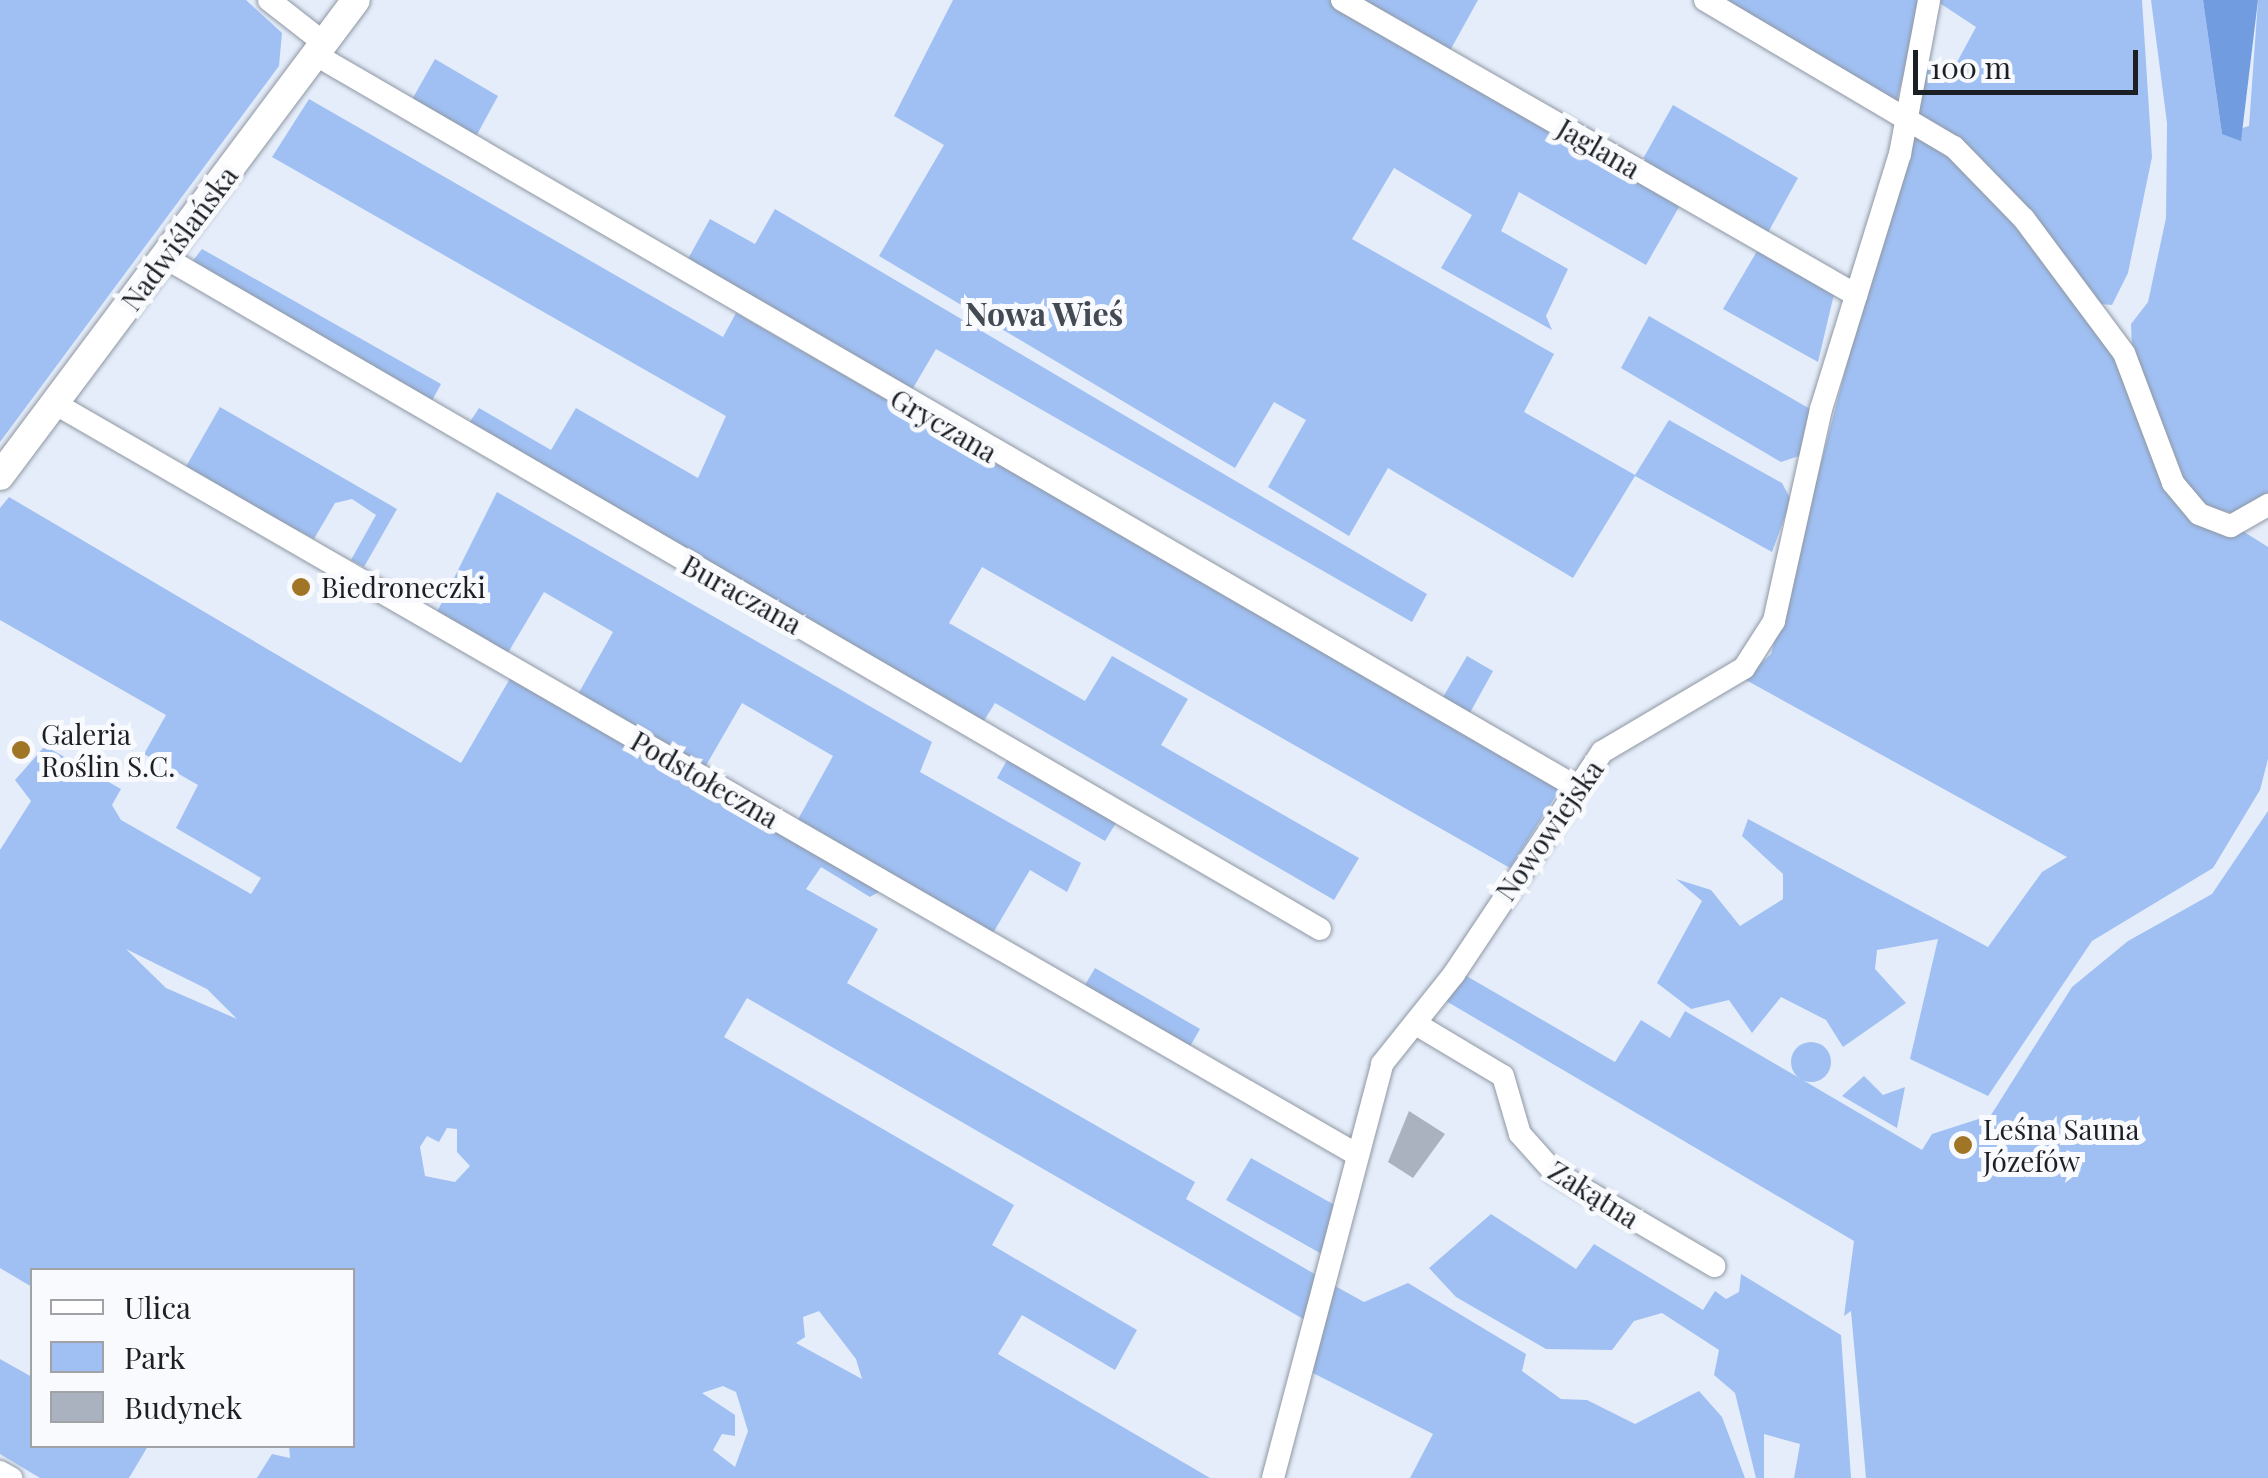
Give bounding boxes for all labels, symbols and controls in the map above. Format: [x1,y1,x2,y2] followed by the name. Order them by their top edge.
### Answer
[1918,30,2143,92] scale bar
[1930,47,2011,87] text: 100 m
[1552,111,1646,185] street label: Jaglana
[114,159,244,317] street label: Nadwiślańska
[964,294,1124,332] district label: Nowa Wieś
[885,381,1003,469] street label: Gryczana
[676,547,808,641] street label: Buraczana
[321,570,486,604] place label: Biedroneczki
[290,576,312,598] marker: Biedroneczki
[41,717,175,783] place label: Galeria Roślin S.C.
[625,723,785,835] street label: Podstołeczna
[10,739,32,761] marker: Galeria Roślin S.C.
[1488,753,1610,907] street label: Nowowiejska
[1983,1112,2140,1178] place label: Leśna Sauna Józefów
[1952,1134,1974,1156] marker: Leśna Sauna Józefów
[1543,1153,1645,1235] street label: Zakątna
[30,1268,355,1448] legend
[124,1287,191,1327] text: Ulica
[124,1337,186,1377] text: Park
[124,1387,242,1427] text: Budynek

